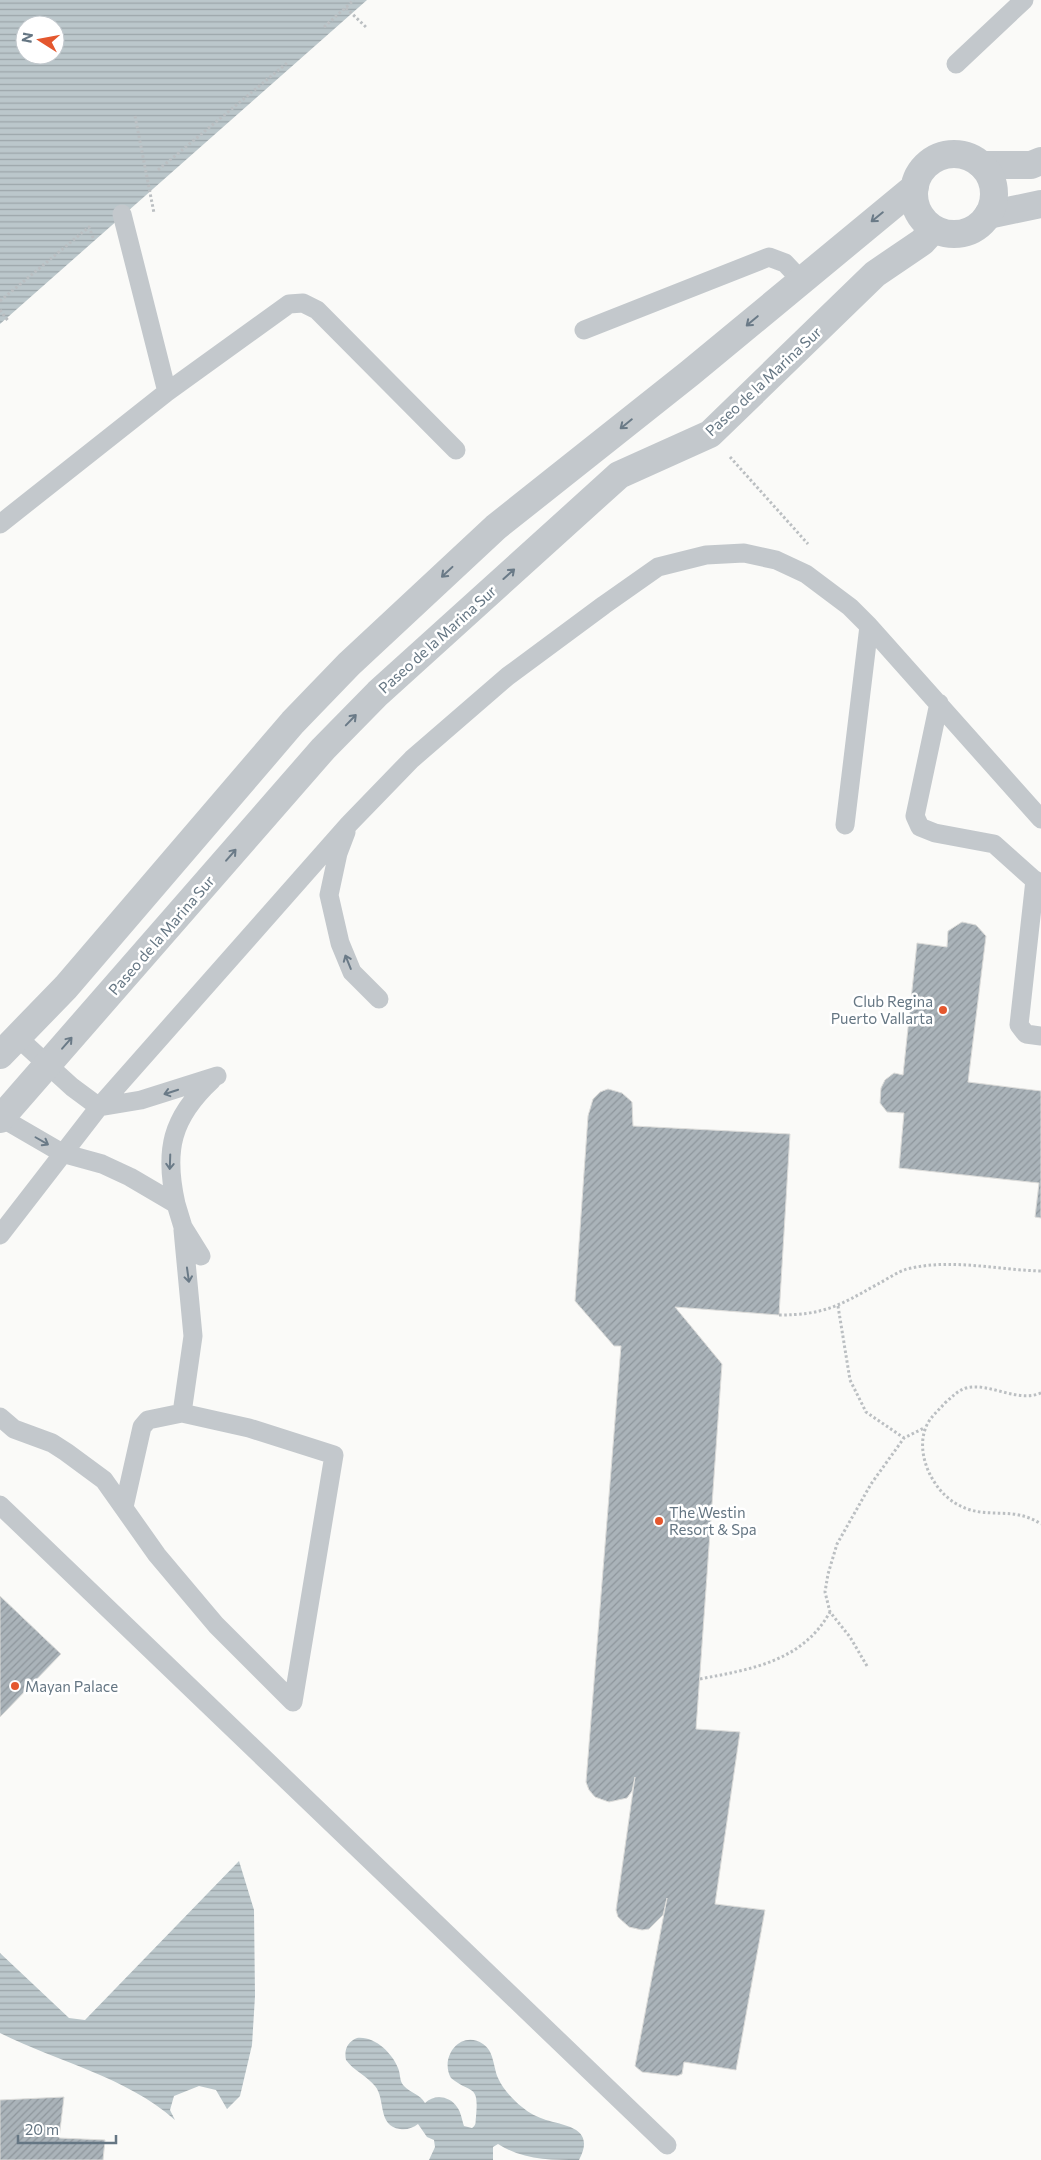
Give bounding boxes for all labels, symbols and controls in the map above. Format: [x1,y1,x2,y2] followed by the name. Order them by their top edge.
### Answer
[15,15,65,65] north arrow
[17,31,36,44] text: N
[871,212,884,223] one-way arrow
[746,315,759,326] one-way arrow
[701,323,825,439] street label: Paseo de la Marina Sur
[620,418,633,429] one-way arrow
[441,566,454,578] one-way arrow
[503,569,516,580] one-way arrow
[374,581,500,697] street label: Paseo de la Marina Sur
[345,714,357,727] one-way arrow
[225,848,237,861] one-way arrow
[104,872,218,998] street label: Paseo de la Marina Sur
[343,955,352,970] one-way arrow
[831,992,933,1027] place label: Club Regina Puerto Vallarta
[937,1004,949,1016] marker: Club Regina Puerto Vallarta
[61,1036,73,1049] one-way arrow
[163,1087,179,1097] one-way arrow
[34,1137,49,1147] one-way arrow
[166,1153,175,1169] one-way arrow
[183,1267,193,1283] one-way arrow
[669,1503,757,1538] place label: The Westin Resort & Spa
[653,1515,665,1527] marker: The Westin Resort & Spa
[25,1677,118,1695] place label: Mayan Palace
[9,1680,21,1692] marker: Mayan Palace
[18,2112,115,2144] scale bar
[25,2120,59,2138] text: 20 m

